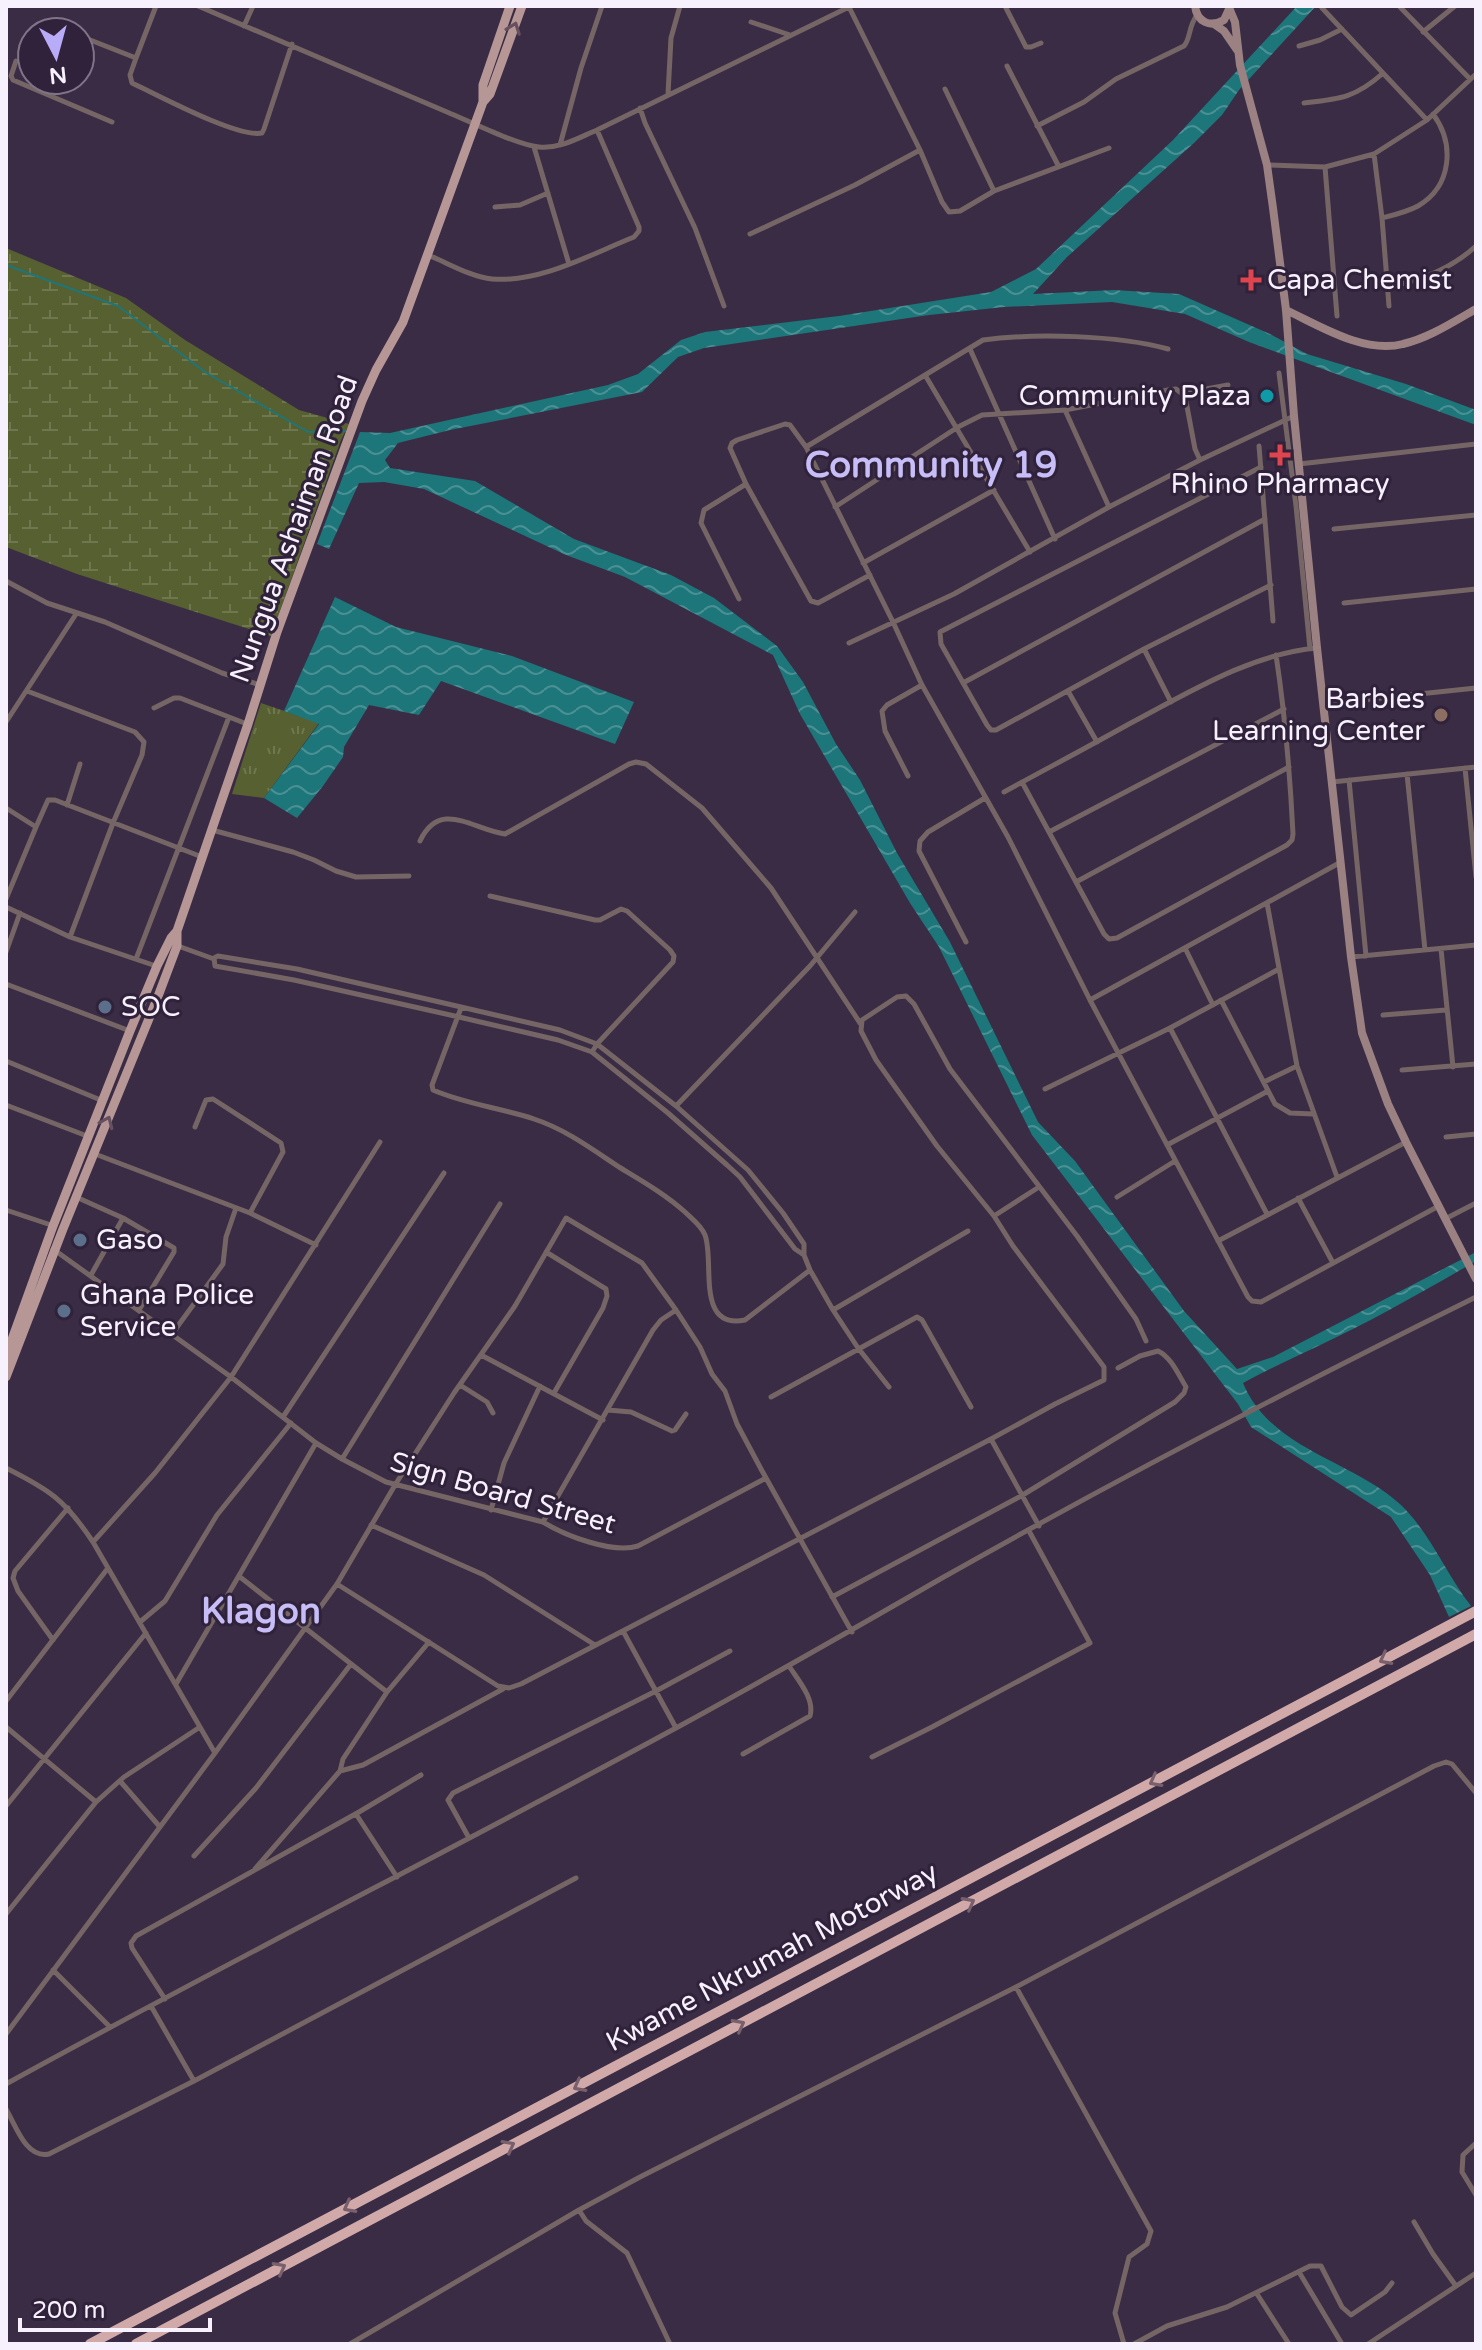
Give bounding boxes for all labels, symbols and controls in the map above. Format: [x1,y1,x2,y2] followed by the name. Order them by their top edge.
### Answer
[16,16,96,96] north arrow
[504,22,520,36] one-way arrow
[48,61,68,89] text: N
[1267,263,1452,297] place label: Capa Chemist
[1242,271,1260,289] marker: Capa Chemist
[223,371,365,687] street label: Nungua Ashaiman Road
[1019,379,1251,413] place label: Community Plaza
[1258,387,1276,405] marker: Community Plaza
[805,444,1057,487] district label: Community 19
[1271,446,1289,464] marker: Rhino Pharmacy
[1171,467,1389,501] place label: Rhino Pharmacy
[1212,682,1425,748] place label: Barbies Learning Center
[1432,706,1450,724] marker: Barbies Learning Center
[121,990,180,1024] place label: SOC
[96,998,114,1016] marker: SOC
[97,1116,113,1130] one-way arrow
[96,1223,163,1257] place label: Gaso
[71,1231,89,1249] marker: Gaso
[80,1278,254,1344] place label: Ghana Police Service
[55,1302,73,1320] marker: Ghana Police Service
[386,1445,620,1542] street label: Sign Board Street
[201,1590,321,1633] district label: Klagon
[1379,1649,1393,1664] one-way arrow
[1149,1771,1164,1786] one-way arrow
[600,1855,944,2059] street label: Kwame Nkrumah Motorway
[960,1898,975,1913] one-way arrow
[731,2020,746,2035] one-way arrow
[573,2076,587,2091] one-way arrow
[501,2141,516,2156] one-way arrow
[343,2198,357,2213] one-way arrow
[271,2263,286,2278] one-way arrow
[20,2282,210,2332] scale bar
[32,2296,106,2325] text: 200 m

